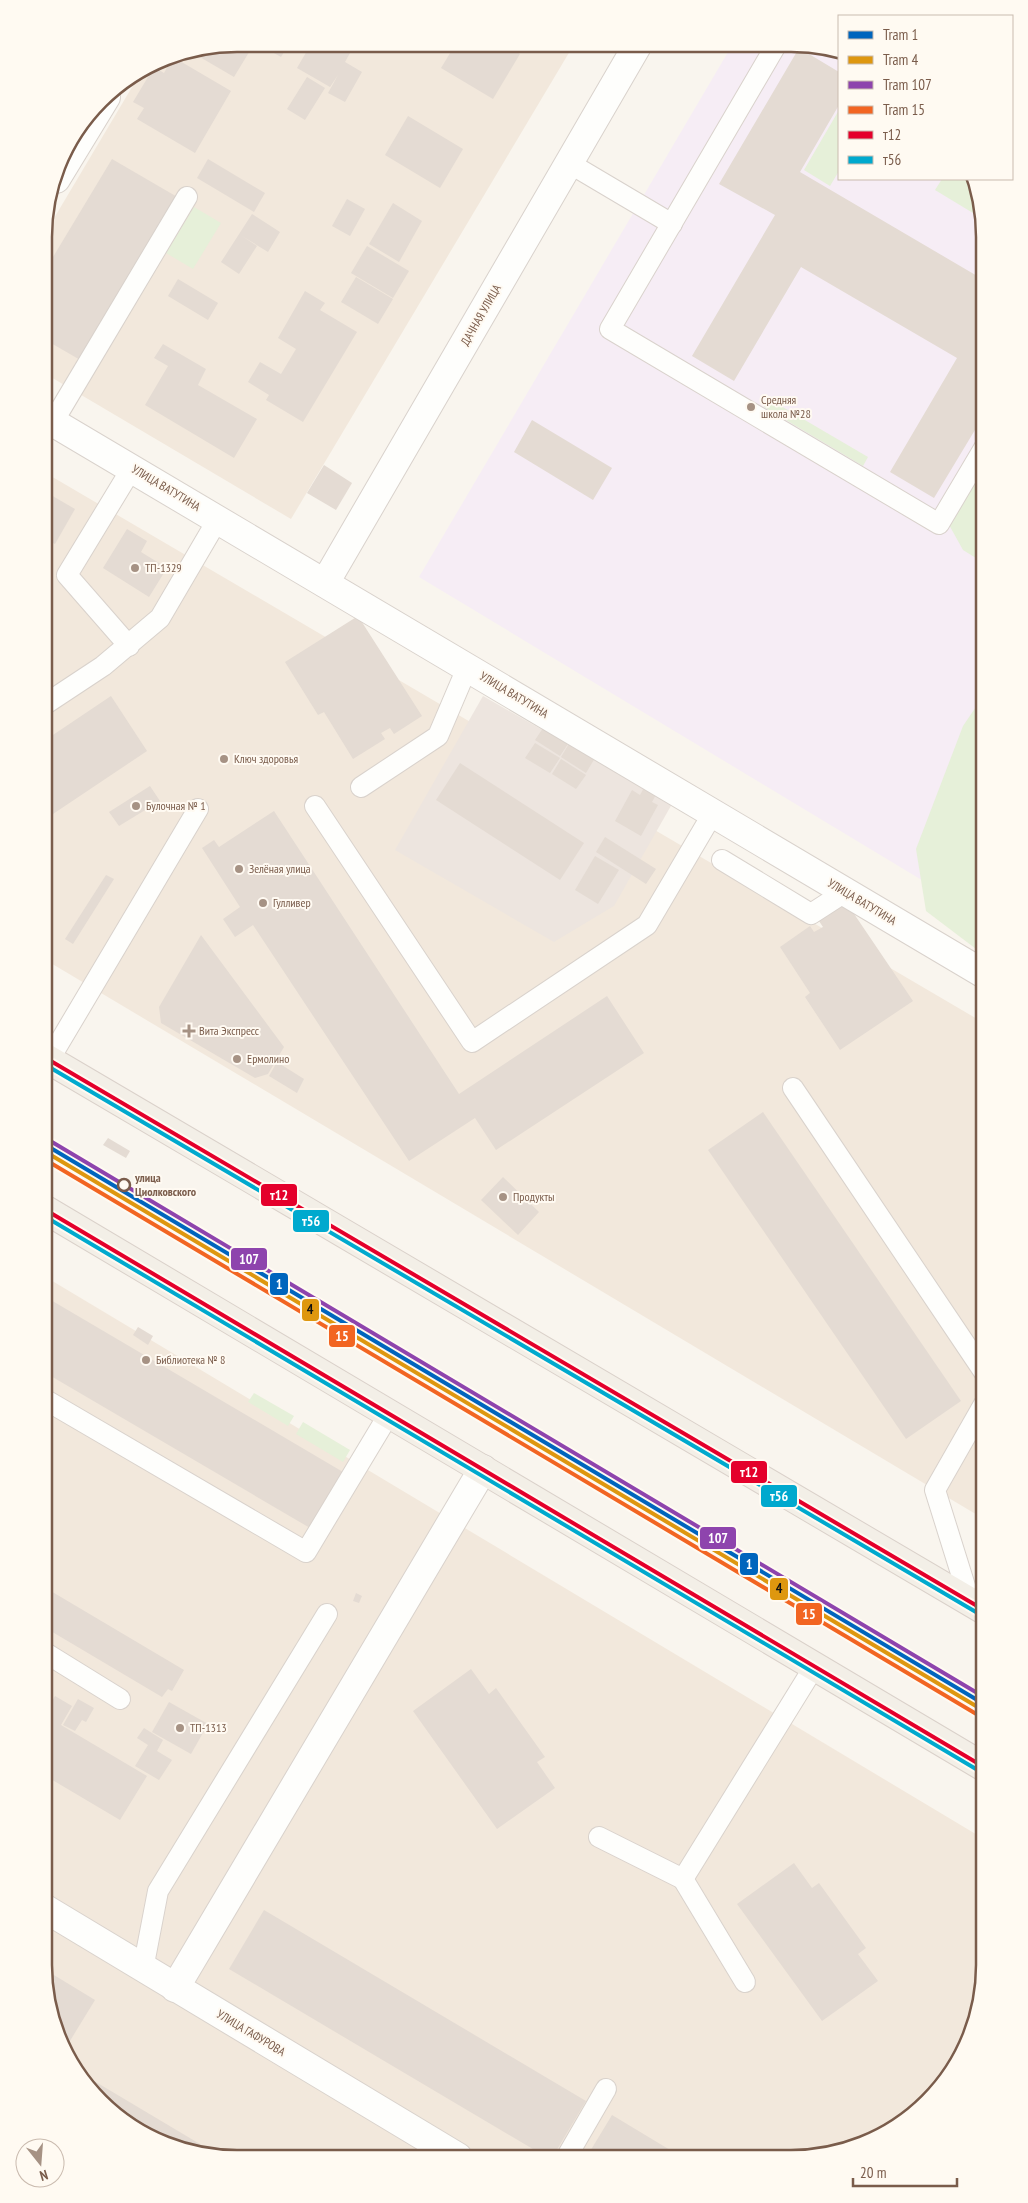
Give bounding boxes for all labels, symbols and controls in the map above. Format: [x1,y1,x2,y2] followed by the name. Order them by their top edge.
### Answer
[838,15,1013,180] legend
[883,25,918,44] text: Tram 1
[883,50,918,69] text: Tram 4
[883,75,932,94] text: Tram 107
[883,100,925,119] text: Tram 15
[883,125,901,144] text: т12
[883,150,902,169] text: т56
[457,281,504,348] street label: ДАЧНАЯ УЛИЦА
[761,392,811,421] place label: Средняя школа №28
[745,401,757,413] marker: Средняя школа №28
[129,461,204,514] street label: УЛИЦА ВАТУТИНА
[145,560,182,575] place label: ТП-1329
[129,562,141,574] marker: ТП-1329
[477,668,552,721] street label: УЛИЦА ВАТУТИНА
[234,751,298,766] place label: Ключ здоровья
[218,753,230,765] marker: Ключ здоровья
[146,798,206,813] place label: Булочная № 1
[130,800,142,812] marker: Булочная № 1
[249,861,311,876] place label: Зелёная улица
[233,863,245,875] marker: Зелёная улица
[825,875,900,928] street label: УЛИЦА ВАТУТИНА
[273,895,311,910] place label: Гулливер
[257,897,269,909] marker: Гулливер
[199,1023,260,1038] place label: Вита Экспресс
[183,1025,195,1037] marker: Вита Экспресс
[247,1051,289,1066] place label: Ермолино
[231,1053,243,1065] marker: Ермолино
[134,1170,197,1199] place label: улица Циолковского
[117,1178,131,1192] marker: улица Циолковского
[260,1183,298,1207] line badge: т12
[270,1186,288,1204] text: т12
[513,1189,554,1204] place label: Продукты
[497,1191,509,1203] marker: Продукты
[292,1209,330,1233] line badge: т56
[302,1212,320,1230] text: т56
[230,1247,268,1271] line badge: 107
[239,1250,259,1268] text: 107
[269,1272,289,1296] line badge: 1
[276,1275,282,1293] text: 1
[301,1298,320,1322] line badge: 4
[307,1300,314,1318] text: 4
[328,1324,356,1348] line badge: 15
[335,1327,349,1345] text: 15
[156,1352,225,1367] place label: Библиотека № 8
[140,1354,152,1366] marker: Библиотека № 8
[730,1460,768,1484] line badge: т12
[740,1463,758,1481] text: т12
[760,1484,798,1508] line badge: т56
[770,1487,788,1505] text: т56
[699,1526,737,1550] line badge: 107
[708,1529,728,1547] text: 107
[739,1552,759,1576] line badge: 1
[746,1555,752,1573] text: 1
[769,1577,789,1601] line badge: 4
[776,1579,783,1597] text: 4
[795,1602,823,1626] line badge: 15
[802,1605,816,1623] text: 15
[190,1720,227,1735] place label: ТП-1313
[174,1722,186,1734] marker: ТП-1313
[214,2006,288,2059] street label: УЛИЦА ГАФУРОВА
[15,2138,65,2188] north arrow
[853,2156,957,2188] scale bar
[860,2163,886,2182] text: 20 m
[38,2166,50,2185] text: N

